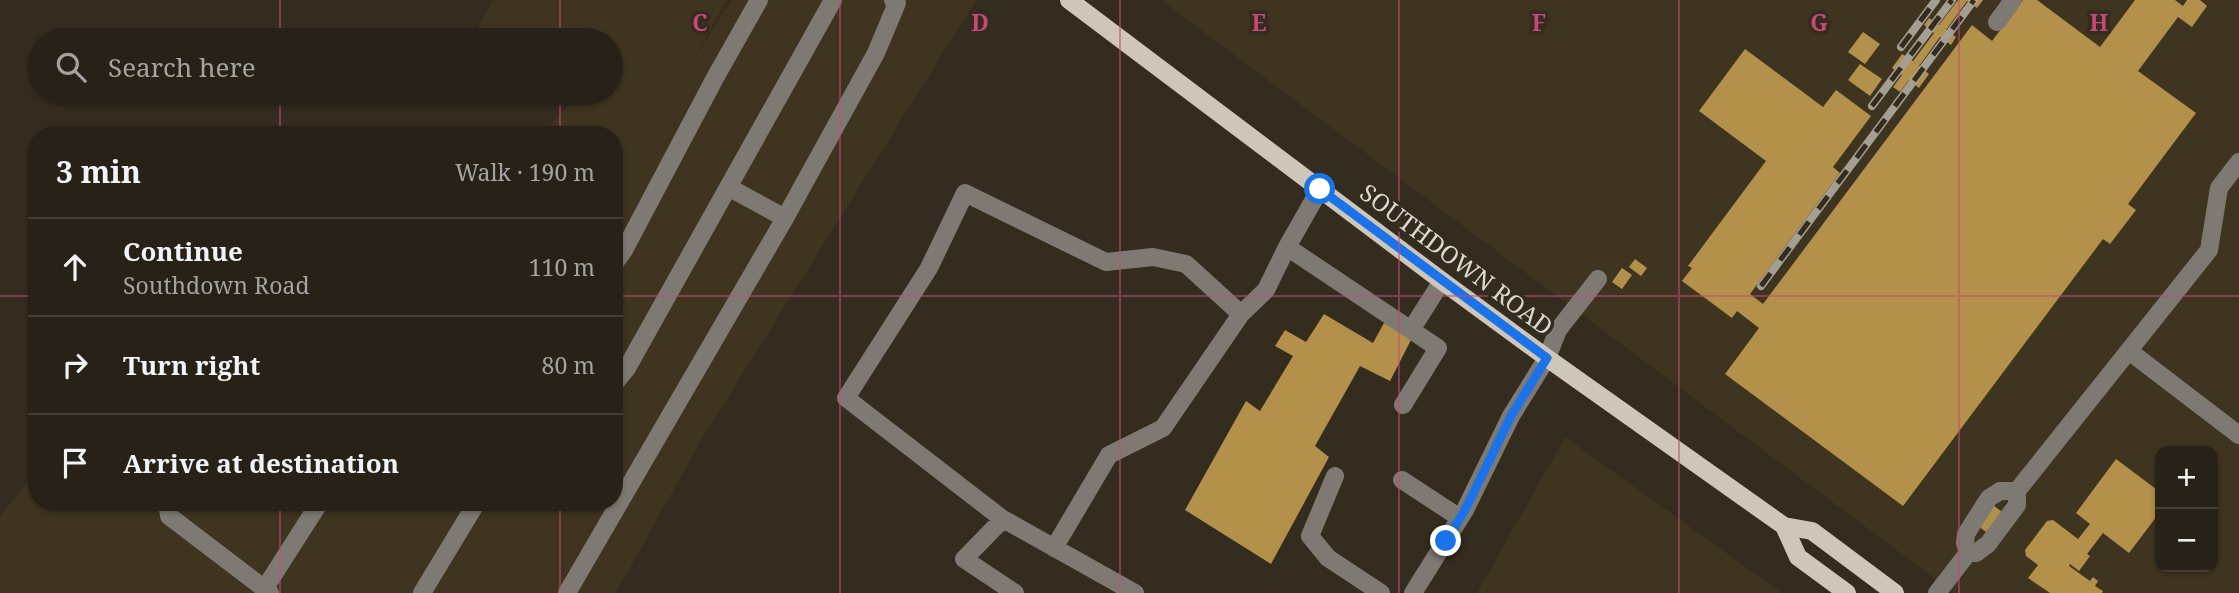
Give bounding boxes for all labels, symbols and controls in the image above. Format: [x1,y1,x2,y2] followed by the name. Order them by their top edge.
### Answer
[692,6,708,38] text: C
[971,6,989,38] text: D
[1251,6,1267,38] text: E
[1532,6,1546,38] text: F
[1810,6,1828,38] text: G
[2090,6,2109,38] text: H
[28,28,623,105] search box
[52,48,90,86] icon: search
[108,49,256,85] text: Search here
[56,151,141,192] text: 3 min
[455,156,595,188] text: Walk · 190 m
[1304,173,1335,204] route start
[1354,175,1560,342] street label: SOUTHDOWN ROAD
[123,233,243,269] text: Continue
[56,248,94,286] icon: ahead
[529,251,595,283] text: 110 m
[123,269,310,301] text: Southdown Road
[56,346,94,384] icon: right
[123,347,260,383] text: Turn right
[542,349,595,381] text: 80 m
[56,444,94,482] icon: arrive
[123,445,399,481] text: Arrive at destination
[2155,446,2218,572] map controls
[2155,446,2218,509] button: +
[2155,509,2218,572] button: −
[1430,525,1461,556] route end

